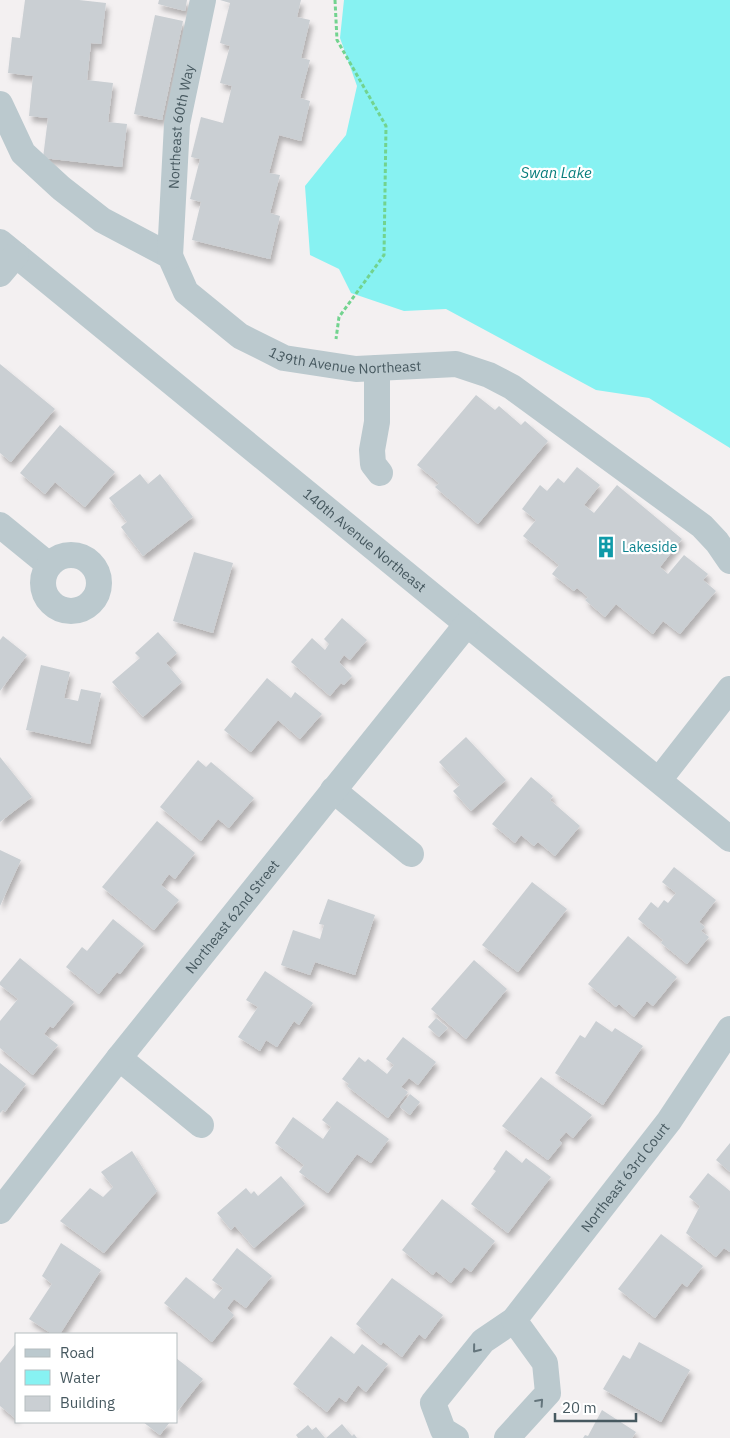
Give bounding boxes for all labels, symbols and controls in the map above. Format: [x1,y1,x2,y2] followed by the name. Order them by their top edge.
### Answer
[165,63,198,189] street label: Northeast 60th Way
[520,163,592,182] water label: Swan Lake
[266,343,422,378] street label: 139th Avenue Northeast
[299,484,430,596] street label: 140th Avenue Northeast
[593,534,619,560] building icon: Lakeside
[622,538,678,556] place label: Lakeside
[181,856,283,977] street label: Northeast 62nd Street
[577,1119,673,1236] street label: Northeast 63rd Court
[15,1333,178,1423] legend
[60,1343,95,1362] text: Road
[472,1344,481,1353] one-way arrow
[60,1368,101,1387] text: Water
[555,1390,636,1422] scale bar
[60,1393,115,1412] text: Building
[534,1398,543,1407] one-way arrow
[562,1398,597,1417] text: 20 m

